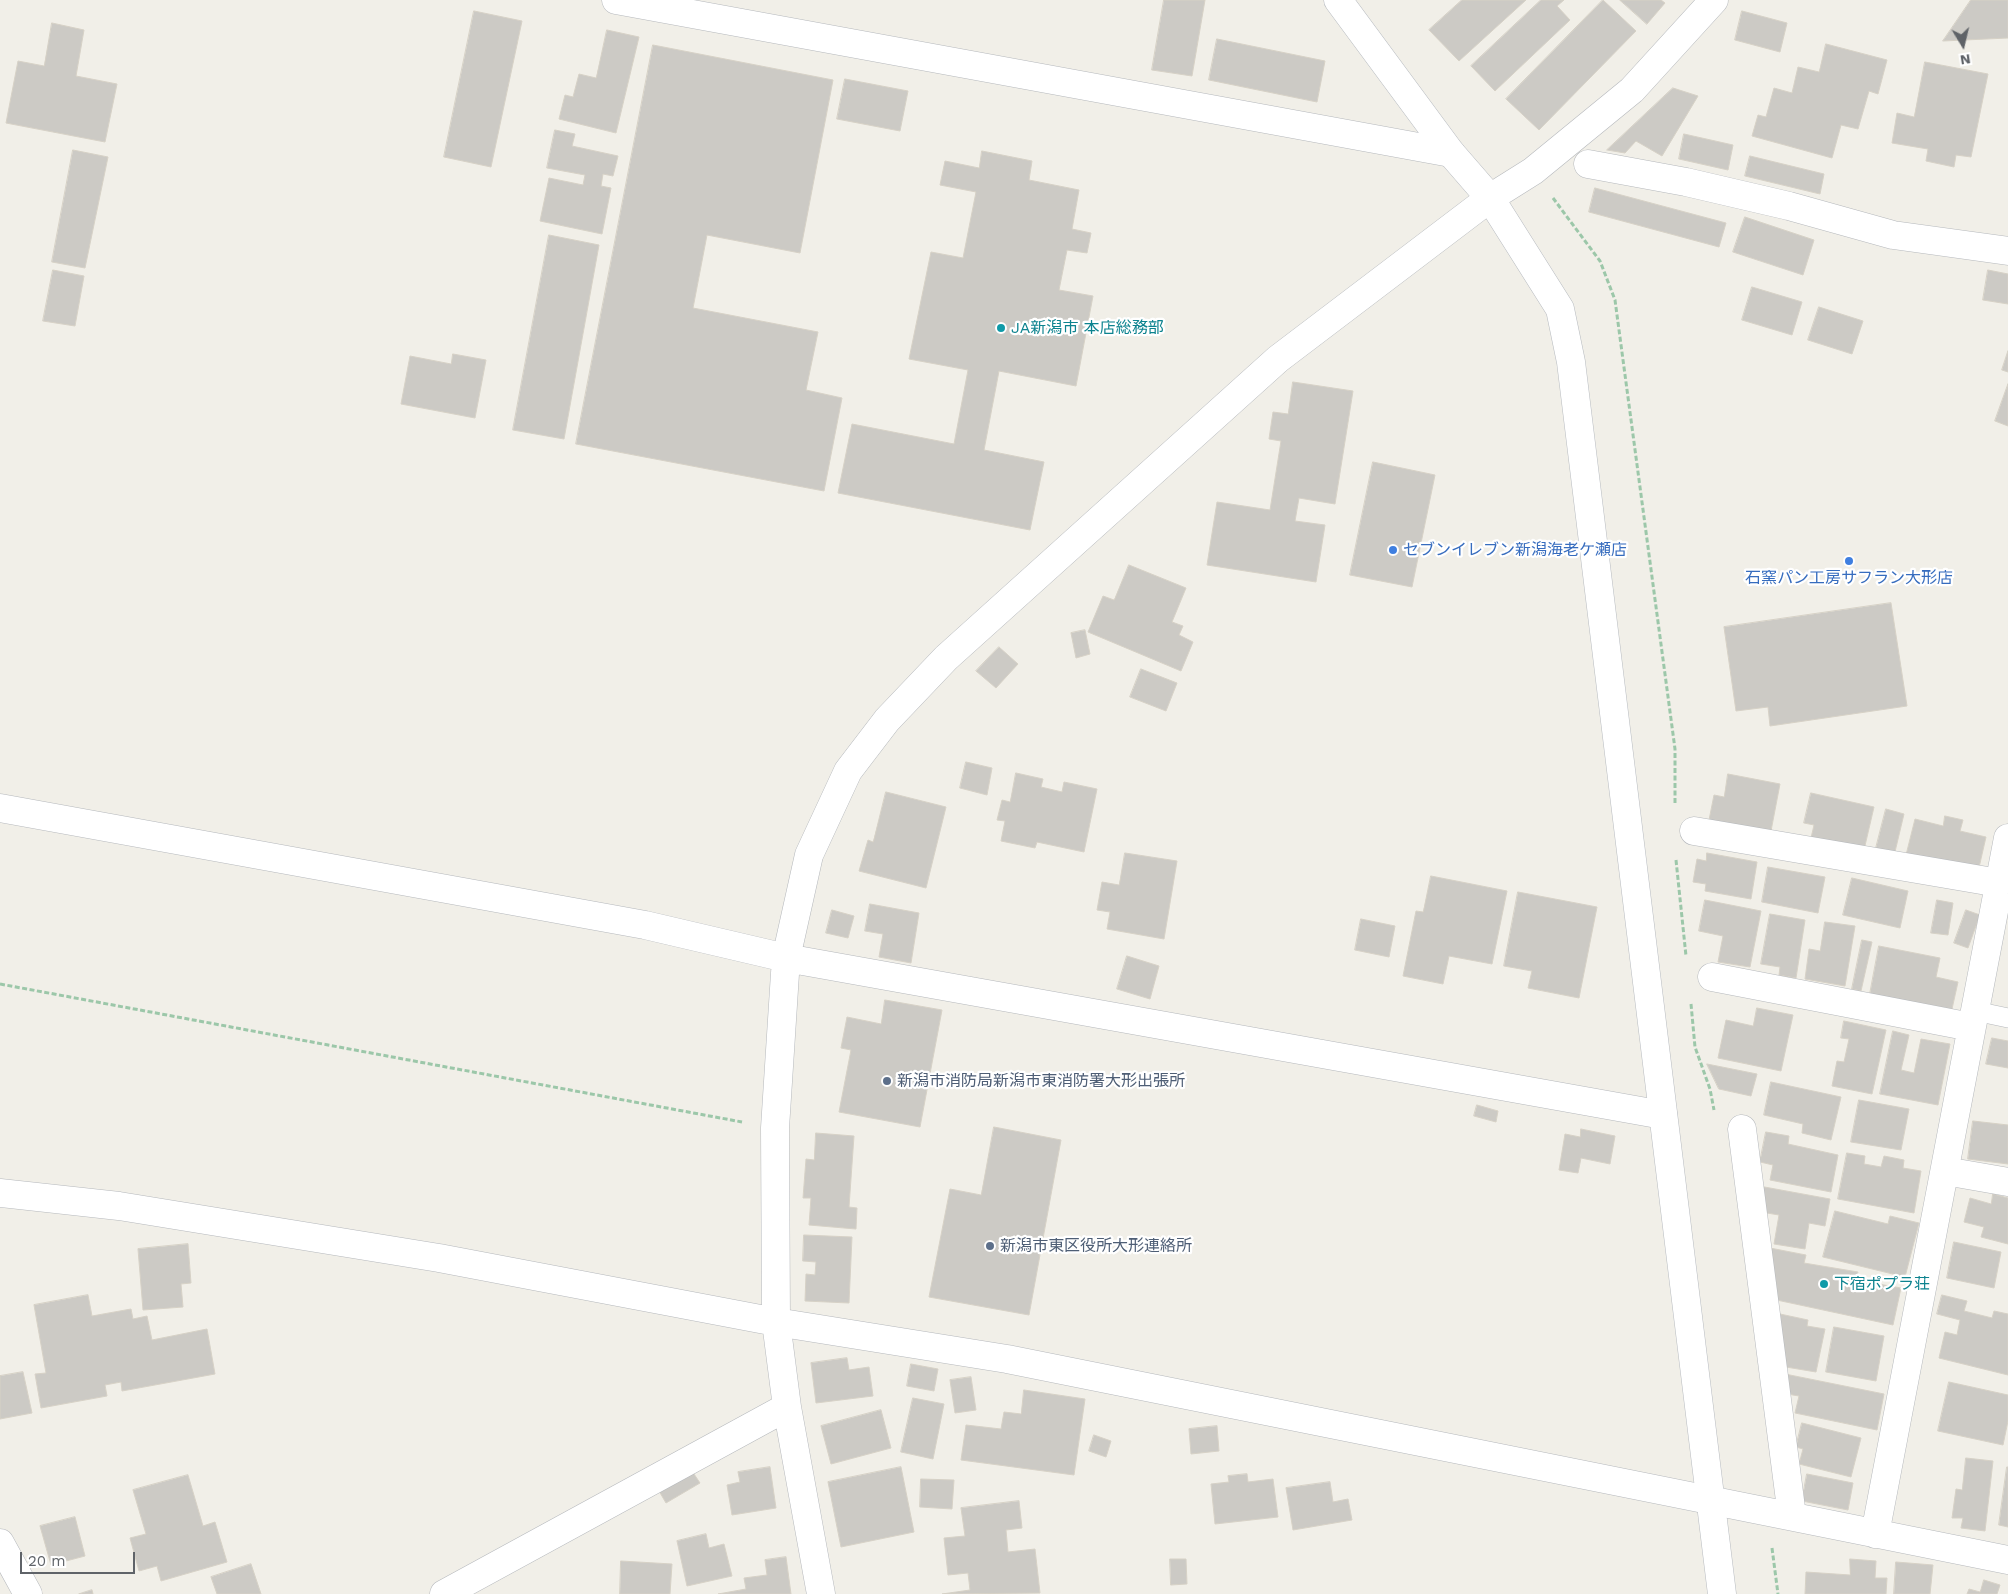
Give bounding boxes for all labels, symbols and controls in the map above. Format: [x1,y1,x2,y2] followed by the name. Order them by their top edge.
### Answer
[1938,20,1988,70] north arrow
[1959,51,1972,69] text: N
[1011,318,1164,338] place label: JA新潟市 本店総務部
[995,322,1007,334] marker: JA新潟市 本店総務部
[1403,540,1627,560] place label: セブンイレブン新潟海老ケ瀬店
[1387,544,1399,556] marker: セブンイレブン新潟海老ケ瀬店
[1843,555,1855,567] marker: 石窯パン工房サフラン大形店
[1745,568,1953,588] place label: 石窯パン工房サフラン大形店
[897,1071,1185,1091] place label: 新潟市消防局新潟市東消防署大形出張所
[881,1075,893,1087] marker: 新潟市消防局新潟市東消防署大形出張所
[1000,1236,1192,1256] place label: 新潟市東区役所大形連絡所
[984,1240,996,1252] marker: 新潟市東区役所大形連絡所
[1834,1274,1930,1294] place label: 下宿ポプラ荘
[1818,1278,1830,1290] marker: 下宿ポプラ荘
[22,1542,138,1574] scale bar
[28,1552,66,1570] text: 20 m

